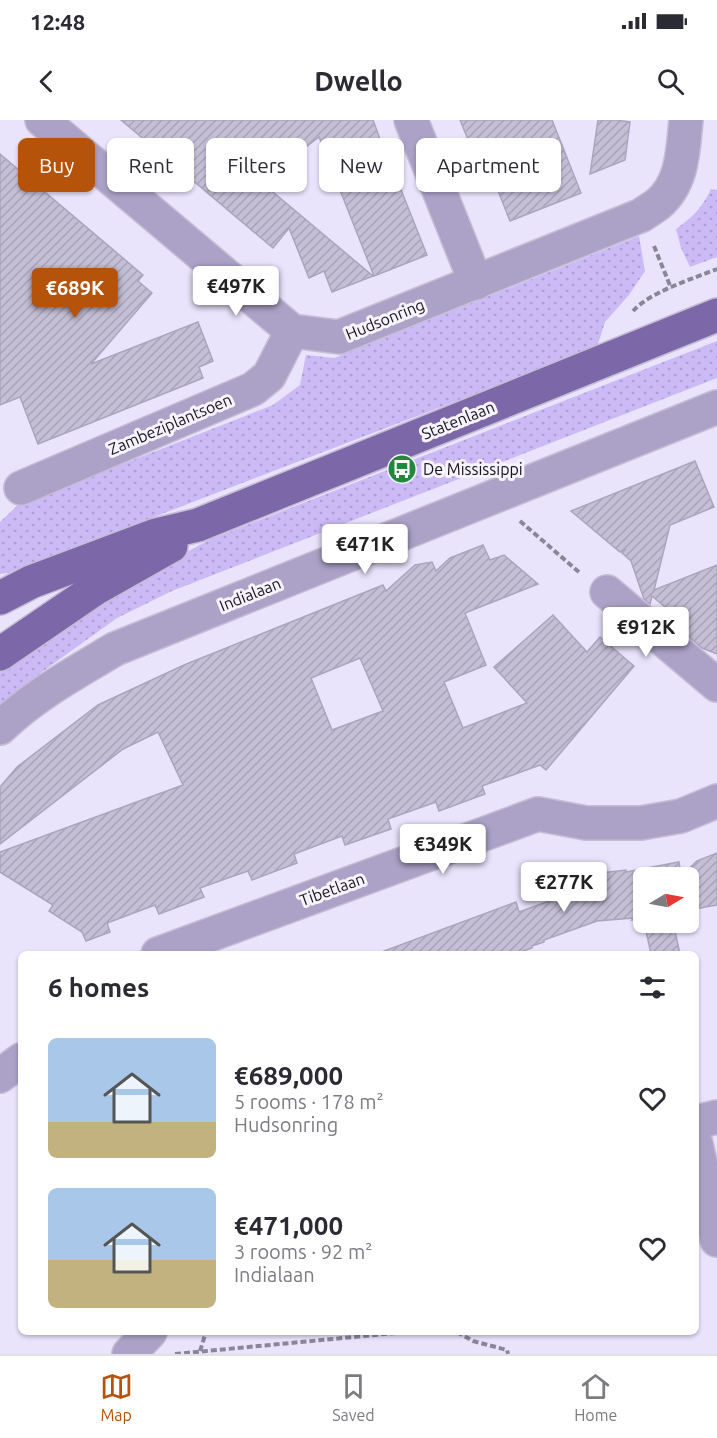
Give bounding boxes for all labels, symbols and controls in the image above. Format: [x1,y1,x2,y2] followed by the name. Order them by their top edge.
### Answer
[30,9,85,34] text: 12:48
[30,65,63,98] icon: back
[654,65,687,98] icon: search
[314,66,403,96] text: Dwello
[18,138,95,192] chip: Buy
[107,138,194,192] chip: Rent
[206,138,307,192] chip: Filters
[319,138,404,192] chip: New
[416,138,561,192] chip: Apartment
[194,266,278,317] pin: €497K
[33,268,117,319] pin: €689K
[207,274,265,297] text: €497K
[46,276,104,299] text: €689K
[343,295,427,343] street label: Hudsonring
[106,390,234,458] street label: Zambeziplantsoen
[419,397,497,443] street label: Statenlaan
[386,453,418,485] bus stop icon: De Mississippi
[423,460,523,478] place label: De Mississippi
[323,524,407,575] pin: €471K
[336,532,394,555] text: €471K
[217,574,283,614] street label: Indialaan
[604,607,688,658] pin: €912K
[617,615,675,638] text: €912K
[401,824,485,875] pin: €349K
[414,832,472,855] text: €349K
[522,862,606,913] pin: €277K
[633,867,699,933] north arrow
[633,867,699,933] map controls
[297,869,367,909] street label: Tibetlaan
[535,870,593,893] text: €277K
[636,971,669,1004] icon: filters
[48,973,149,1002] text: 6 homes
[234,1061,343,1090] text: €689,000
[96,1062,168,1134] icon: home
[636,1082,669,1115] icon: heart
[234,1090,384,1113] text: 5 rooms · 178 m²
[234,1113,338,1136] text: Hudsonring
[234,1211,343,1240] text: €471,000
[96,1212,168,1284] icon: home
[636,1232,669,1265] icon: heart
[234,1240,372,1263] text: 3 rooms · 92 m²
[234,1263,315,1286] text: Indialaan
[100,1370,133,1424] tab: Map
[332,1370,375,1424] tab: Saved
[574,1370,617,1424] tab: Home

